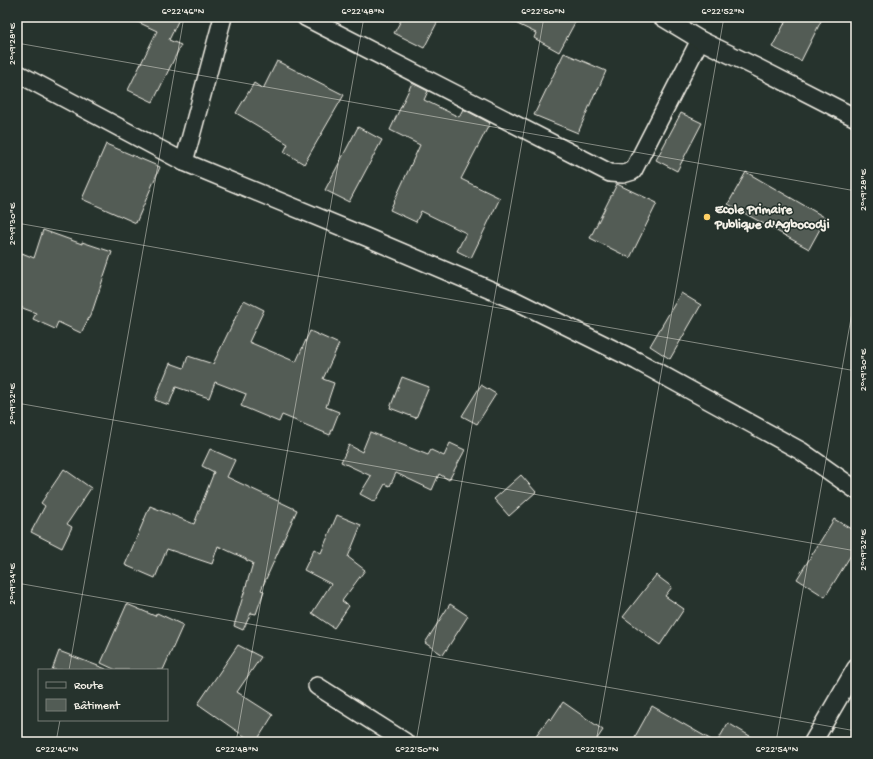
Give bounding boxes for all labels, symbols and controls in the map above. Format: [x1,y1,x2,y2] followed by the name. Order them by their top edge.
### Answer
[162,6,205,18] text: 6°22'46"N
[342,6,385,18] text: 6°22'48"N
[521,6,565,18] text: 6°22'50"N
[702,6,745,18] text: 6°22'52"N
[7,22,19,65] text: 2°19'28"E
[858,168,870,211] text: 2°19'28"E
[7,202,19,245] text: 2°19'30"E
[714,203,830,233] place label: Ecole Primaire Publique d'Agbocodji
[702,212,712,222] marker: Ecole Primaire Publique d'Agbocodji
[858,348,870,391] text: 2°19'30"E
[7,383,19,425] text: 2°19'32"E
[858,529,870,571] text: 2°19'32"E
[7,563,19,605] text: 2°19'34"E
[38,669,168,721] legend
[74,680,104,694] text: Route
[73,700,121,714] text: Bâtiment
[36,744,79,756] text: 6°22'46"N
[216,744,259,756] text: 6°22'48"N
[395,744,439,756] text: 6°22'50"N
[576,744,619,756] text: 6°22'52"N
[756,744,799,756] text: 6°22'54"N

